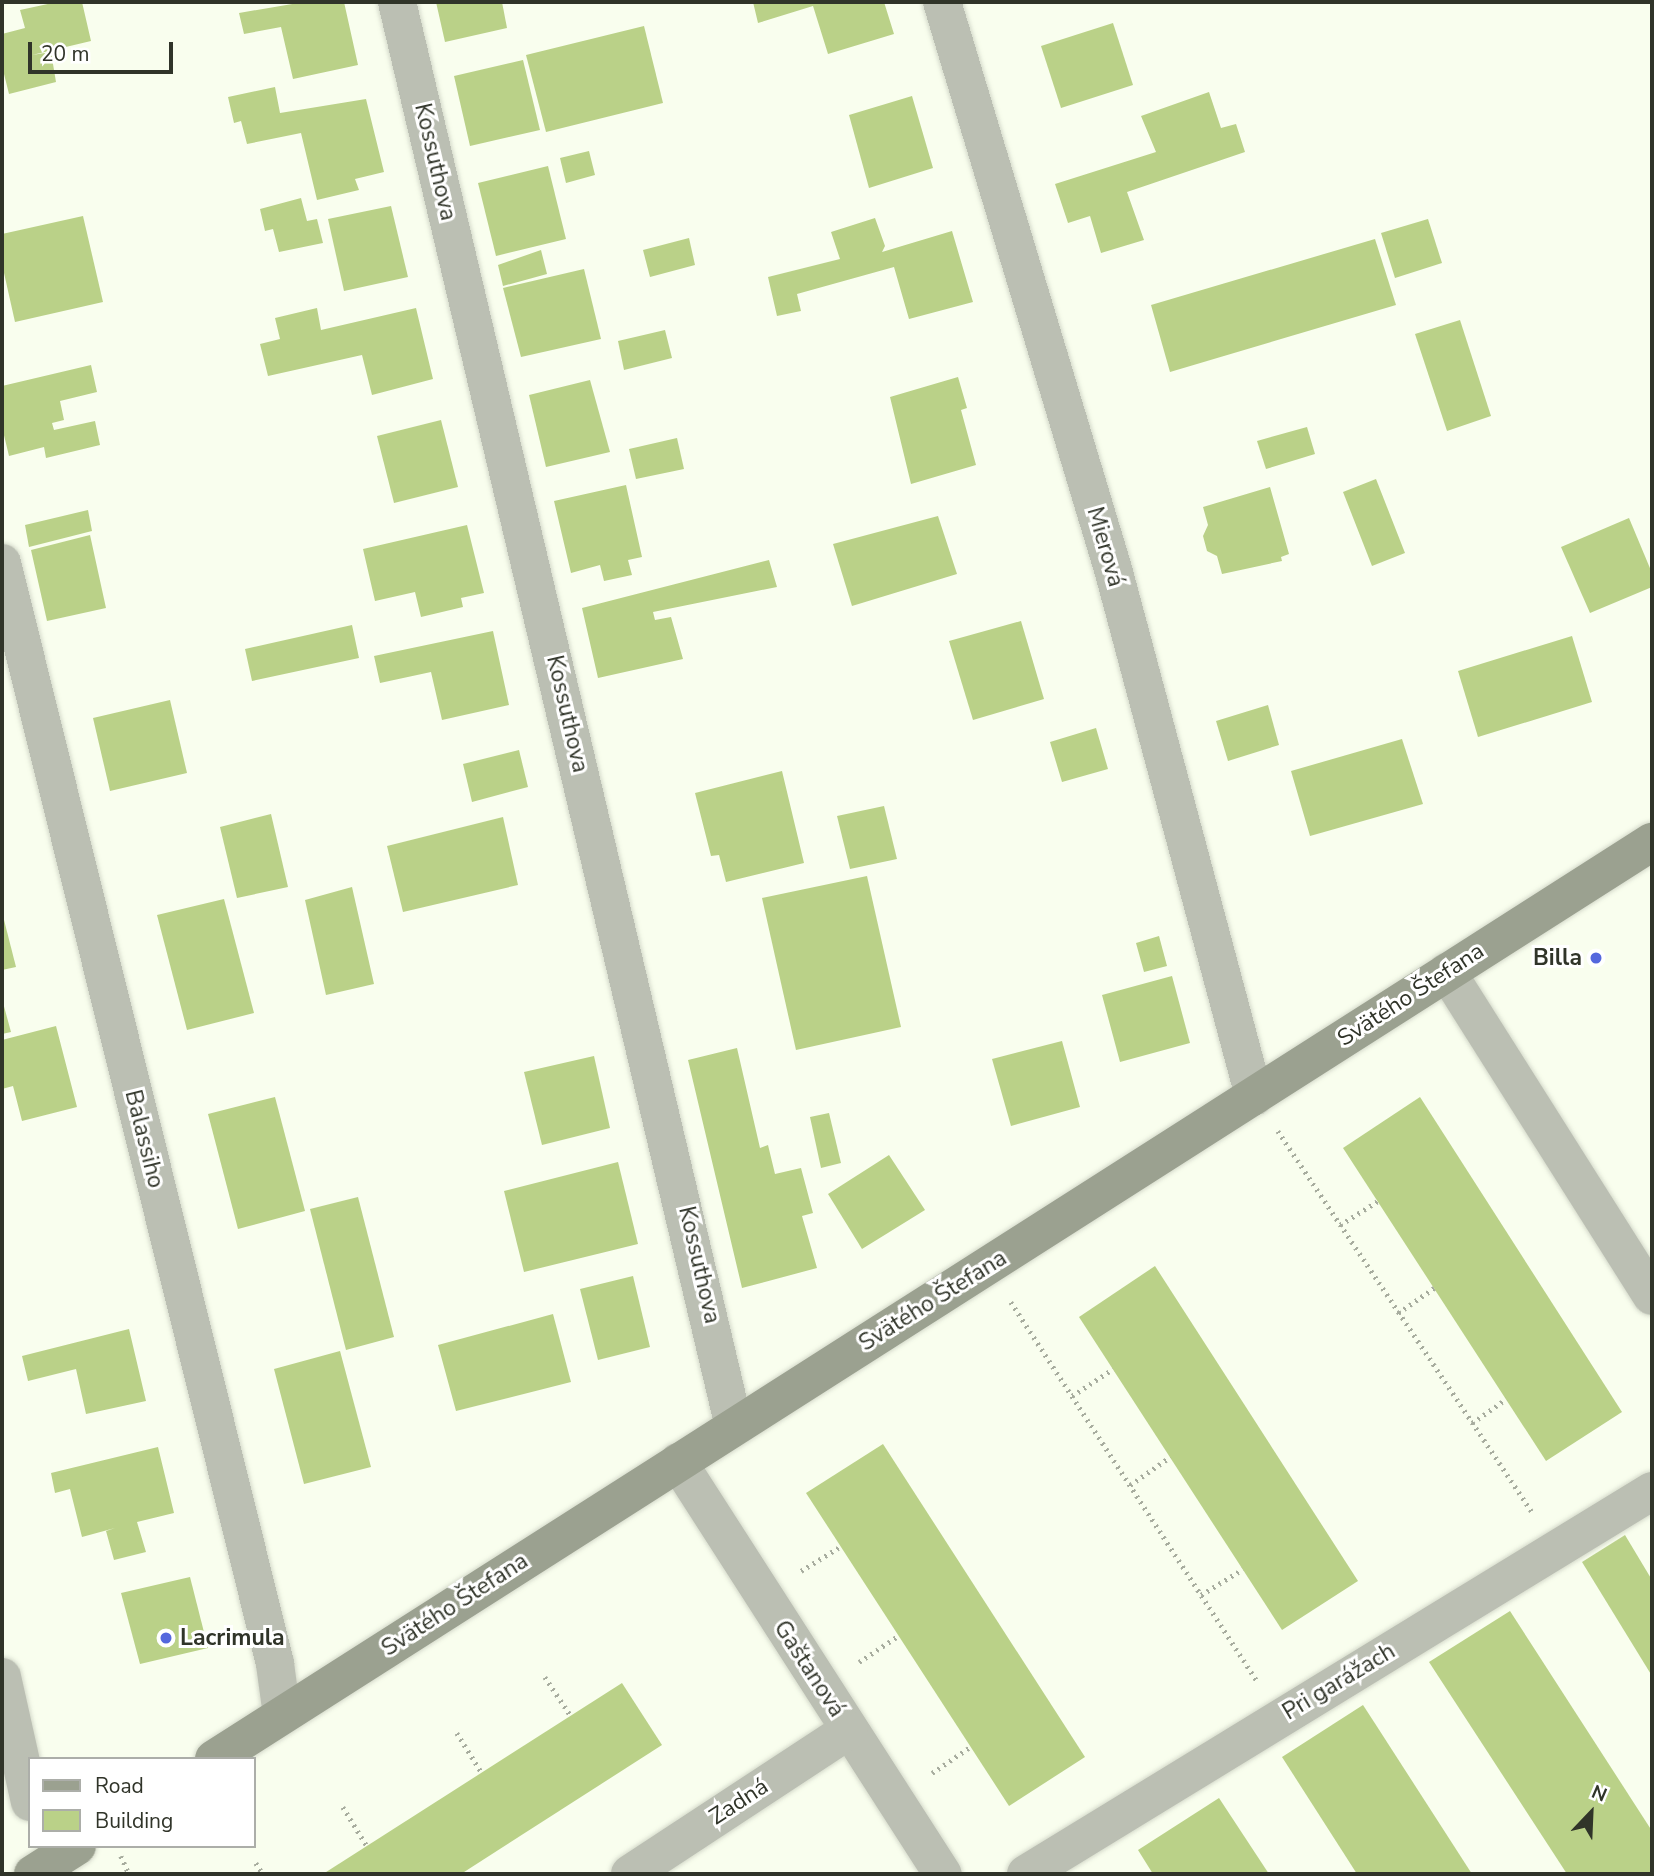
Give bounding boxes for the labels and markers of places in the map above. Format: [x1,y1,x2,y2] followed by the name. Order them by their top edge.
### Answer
[1533,944,1582,972] place label: Billa
[1588,950,1604,966] marker: Billa
[180,1624,285,1652] place label: Lacrimula
[158,1630,174,1646] marker: Lacrimula

